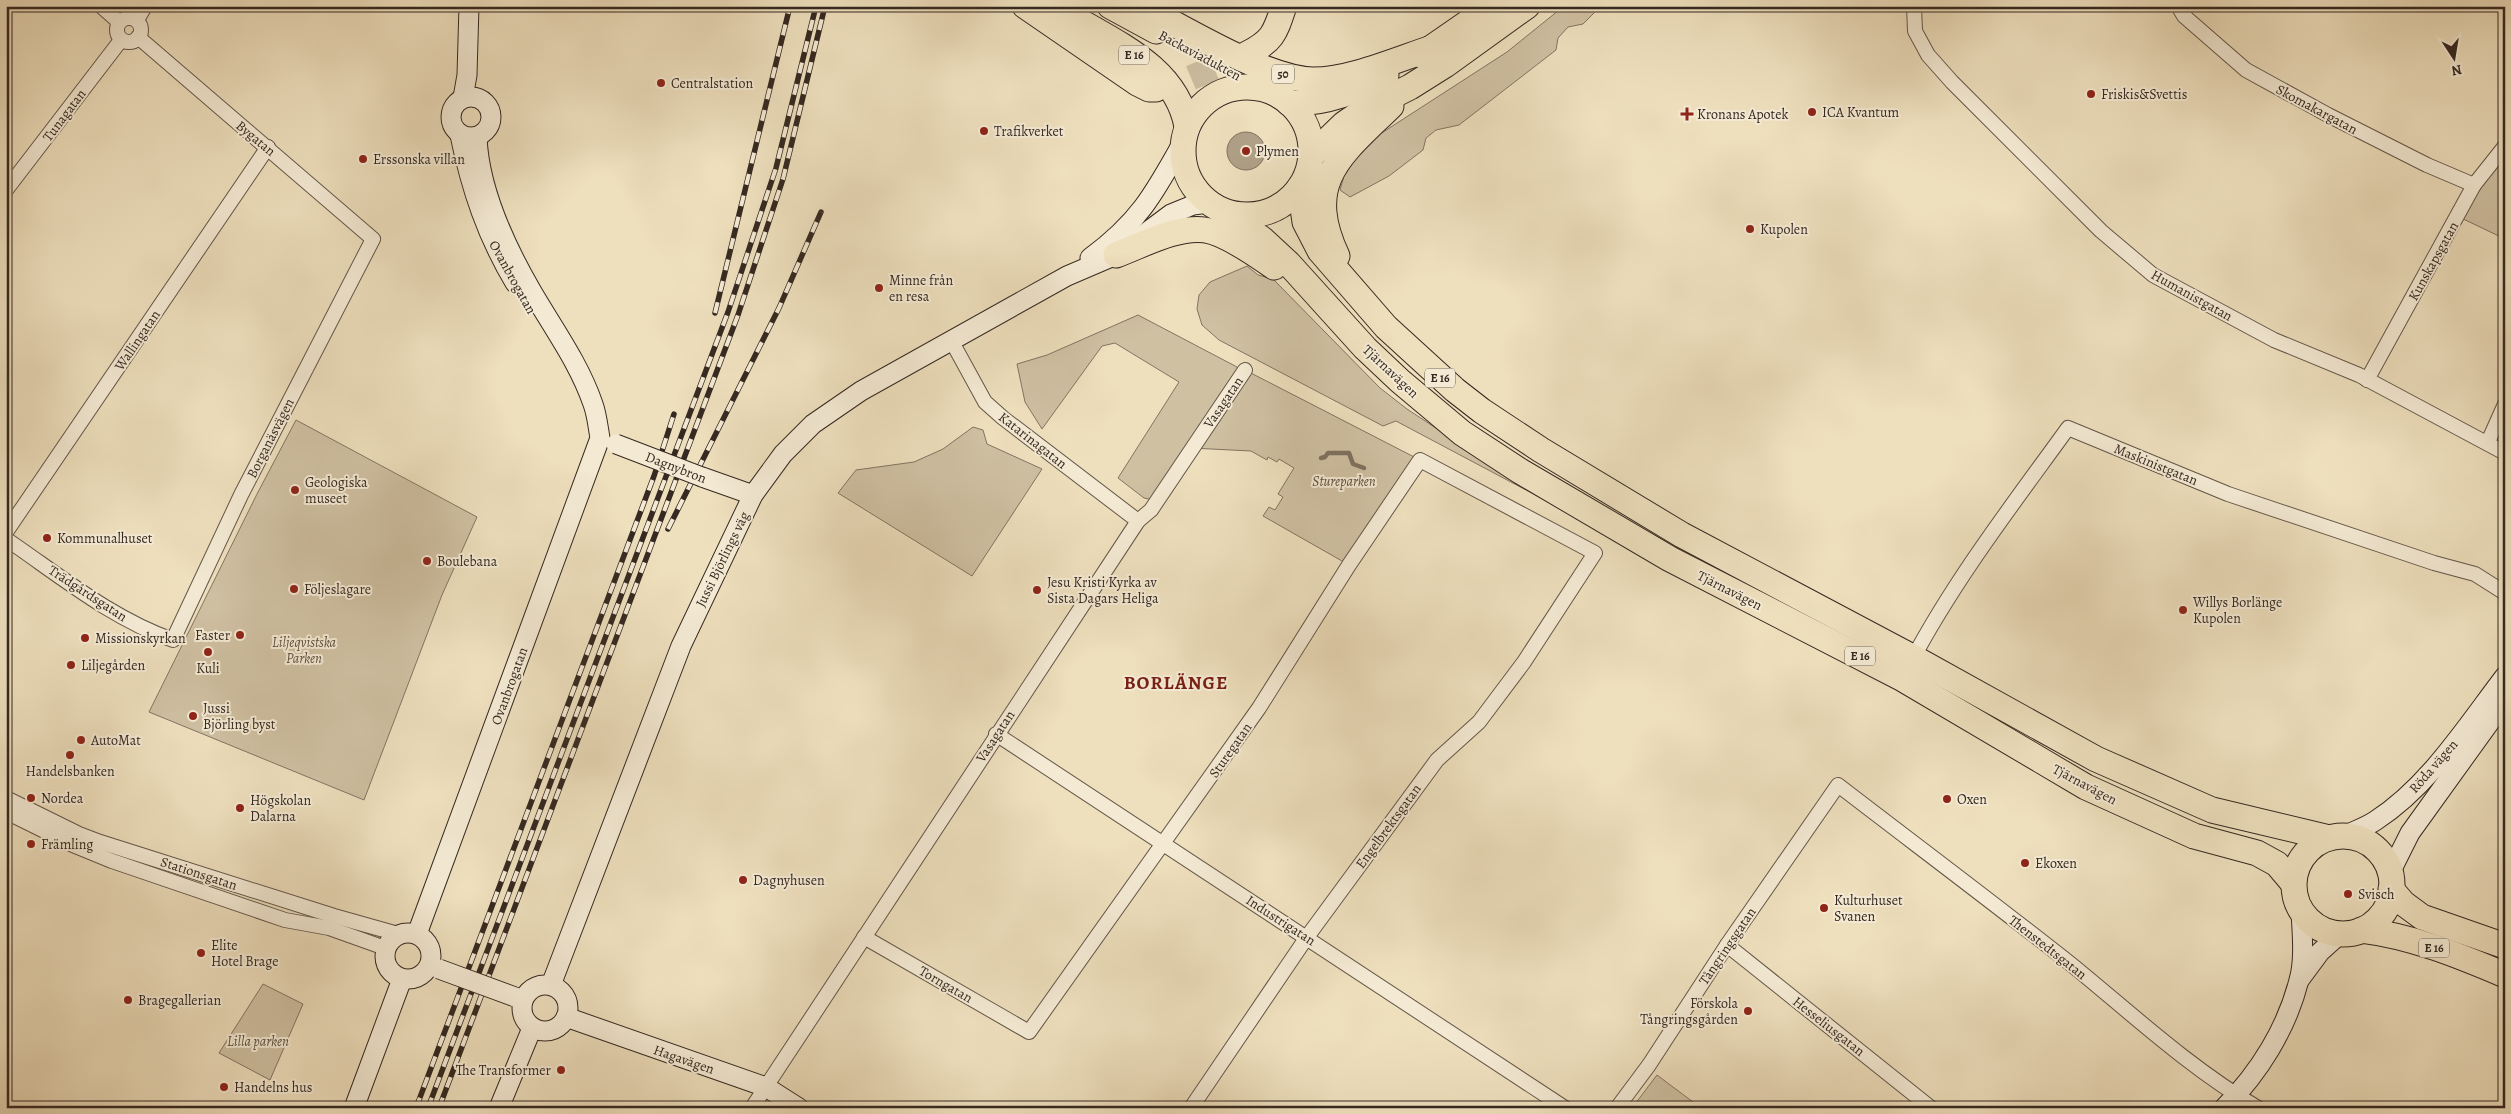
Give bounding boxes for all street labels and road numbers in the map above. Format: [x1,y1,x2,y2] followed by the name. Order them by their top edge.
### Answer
[1155,26,1245,85] street label: Backaviadukten
[1119,46,1149,64] road number: E 16
[1272,64,1294,84] road number: 50
[2273,80,2361,139] street label: Skomakargatan
[38,85,91,145] street label: Tunagatan
[232,116,280,161] street label: Bygatan
[2404,218,2463,304] street label: Kunskapsgatan
[484,237,541,318] street label: Ovanbrogatan
[2148,265,2236,326] street label: Humanistgatan
[110,306,165,375] street label: Wallingatan
[1358,340,1423,403] street label: Tjärnavägen
[1425,368,1455,388] road number: E 16
[1199,373,1248,433] street label: Vasagatan
[242,395,299,481] street label: Borganäsvägen
[995,408,1071,473] street label: Katarinagatan
[2111,439,2201,490] street label: Maskinistgatan
[643,447,709,488] street label: Dagnybron
[691,508,754,610] street label: Jussi Björlings väg
[45,561,131,626] street label: Trädgårdsgatan
[1694,566,1766,615] street label: Tjärnavägen
[487,644,532,728] street label: Ovanbrogatan
[1845,646,1875,666] road number: E 16
[971,706,1019,767] street label: Vasagatan
[1205,719,1256,782] street label: Sturegatan
[2405,735,2462,797] street label: Röda vägen
[2049,760,2121,810] street label: Tjärnavägen
[1351,780,1426,872] street label: Engelbrektsgatan
[158,852,240,895] street label: Stationsgatan
[1242,891,1319,950] street label: Industrigatan
[1694,903,1761,989] street label: Tångringsgatan
[2005,911,2091,984] street label: Thenstedtsgatan
[2419,938,2449,958] road number: E 16
[915,961,976,1008] street label: Torngatan
[1789,992,1869,1061] street label: Hesseliusgatan
[651,1040,717,1079] street label: Hagavägen

